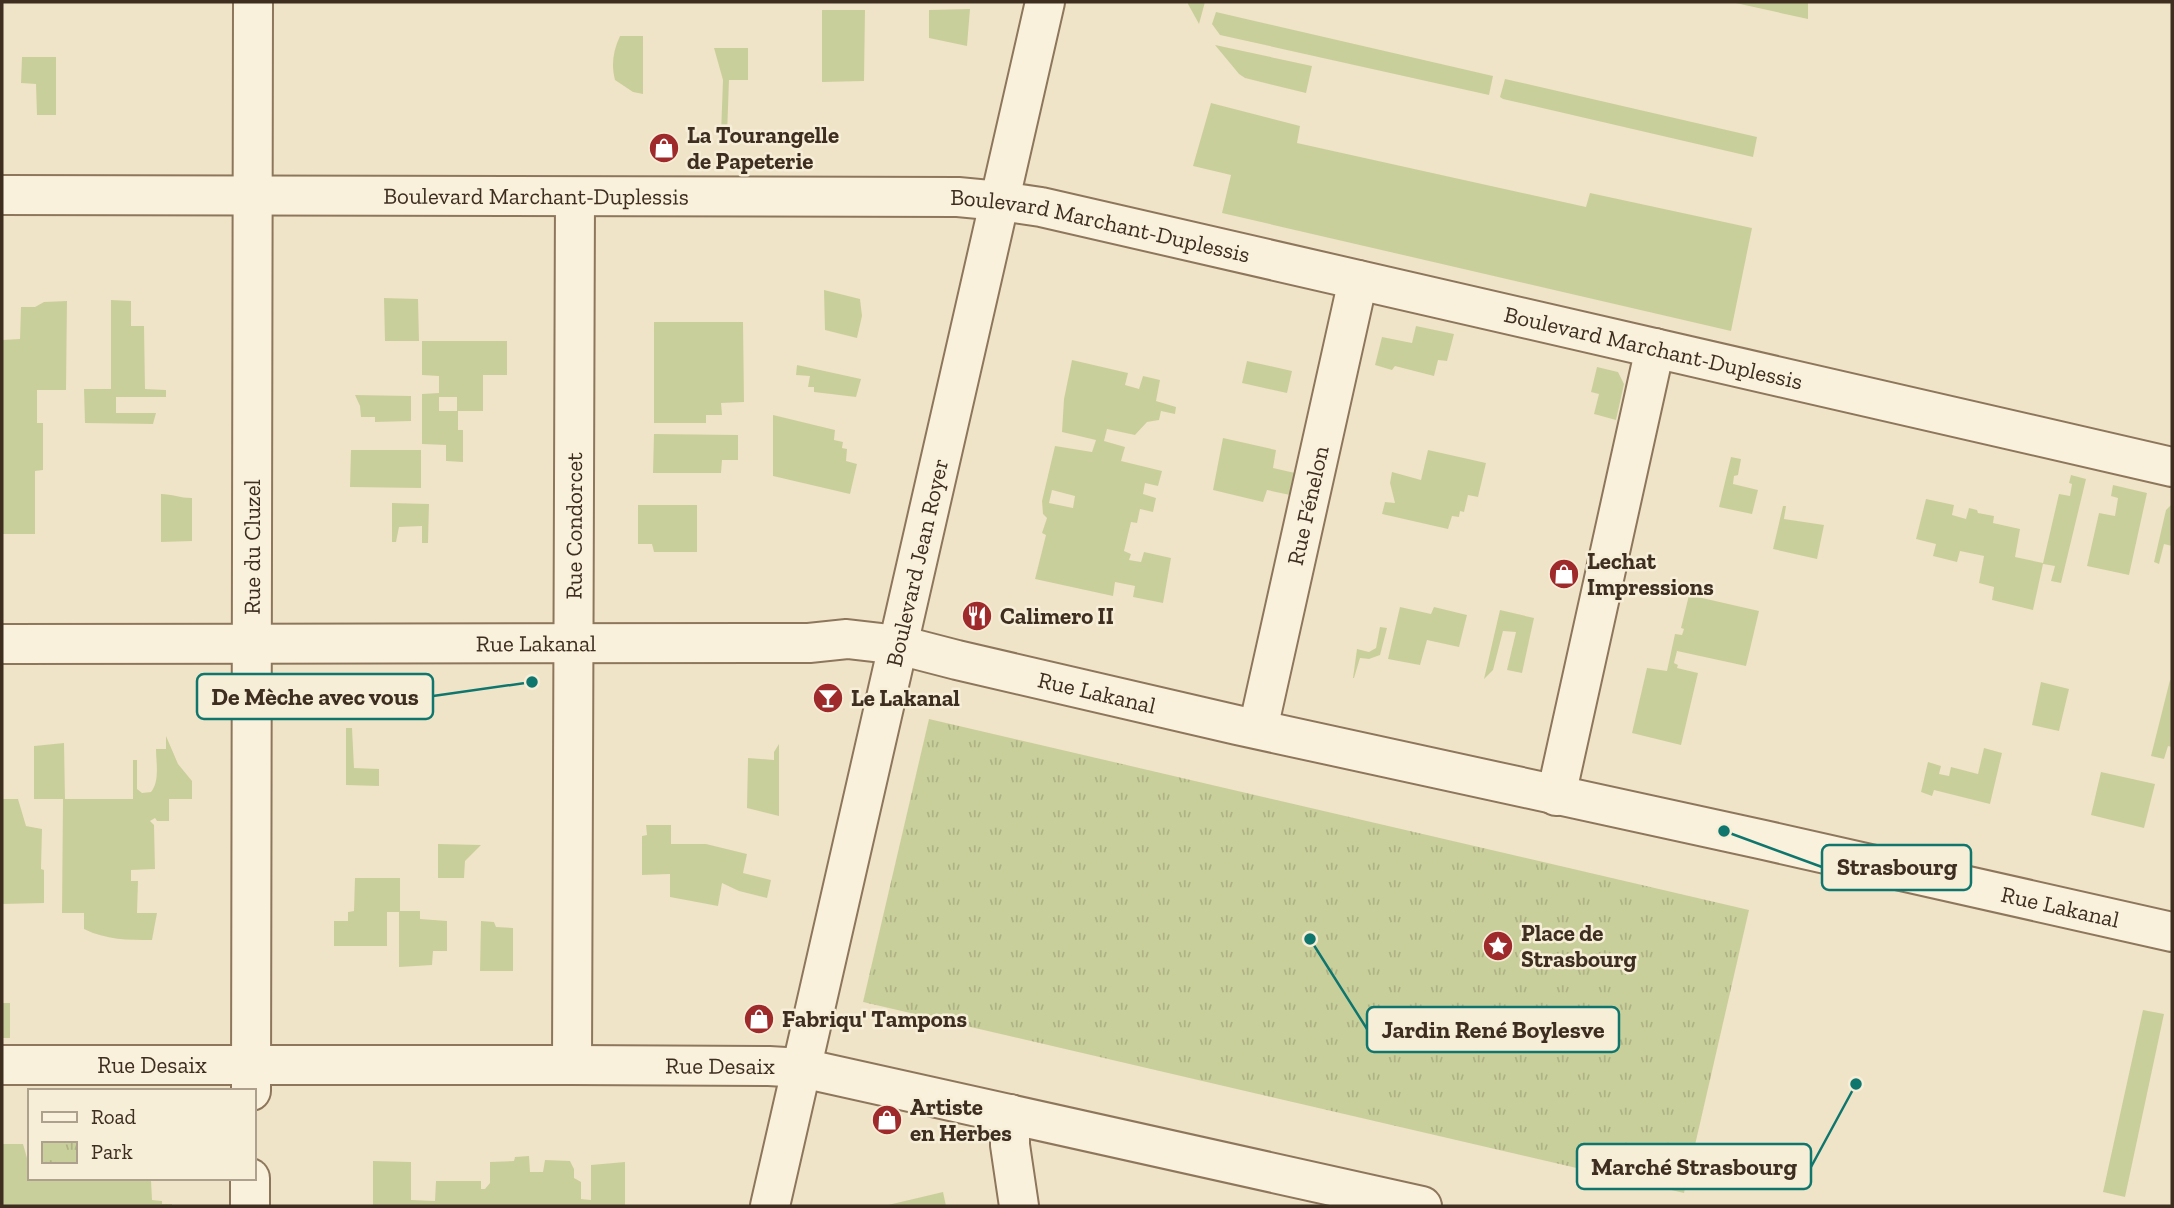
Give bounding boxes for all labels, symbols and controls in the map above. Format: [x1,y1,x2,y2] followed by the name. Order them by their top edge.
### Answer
[687,121,839,175] place label: La Tourangelle de Papeterie
[647,131,681,165] shop icon: La Tourangelle de Papeterie
[383,182,689,210] street label: Boulevard Marchant-Duplessis
[950,183,1253,269] street label: Boulevard Marchant-Duplessis
[1501,300,1805,396] street label: Boulevard Marchant-Duplessis
[1281,443,1335,568] street label: Rue Fénelon
[560,452,588,600] street label: Rue Condorcet
[880,456,954,669] street label: Boulevard Jean Royer
[238,479,266,615] street label: Rue du Cluzel
[1587,547,1714,601] place label: Lechat Impressions
[1547,557,1581,591] shop icon: Lechat Impressions
[960,599,994,633] restaurant icon: Calimero II
[1000,602,1114,630] place label: Calimero II
[476,629,596,657] street label: Rue Lakanal
[1035,665,1159,720] street label: Rue Lakanal
[197,674,433,719] callout: De Mèche avec vous
[811,681,845,715] bar icon: Le Lakanal
[211,682,419,711] text: De Mèche avec vous
[851,684,960,712] place label: Le Lakanal
[1822,845,1971,890] callout: Strasbourg
[1837,852,1958,881] text: Strasbourg
[1998,880,2122,934] street label: Rue Lakanal
[1521,919,1637,973] place label: Place de Strasbourg
[1481,929,1515,963] place icon: Place de Strasbourg
[742,1002,776,1036] shop icon: Fabriqu' Tampons
[782,1005,967,1033] place label: Fabriqu' Tampons
[1367,1007,1619,1052] callout: Jardin René Boylesve
[1381,1015,1605,1044] text: Jardin René Boylesve
[97,1051,207,1079] street label: Rue Desaix
[665,1051,775,1080] street label: Rue Desaix
[28,1089,256,1180] legend
[910,1093,1012,1147] place label: Artiste en Herbes
[870,1103,904,1137] shop icon: Artiste en Herbes
[91,1104,137,1129] text: Road
[91,1139,133,1164] text: Park
[1577,1144,1811,1189] callout: Marché Strasbourg
[1591,1152,1797,1181] text: Marché Strasbourg

